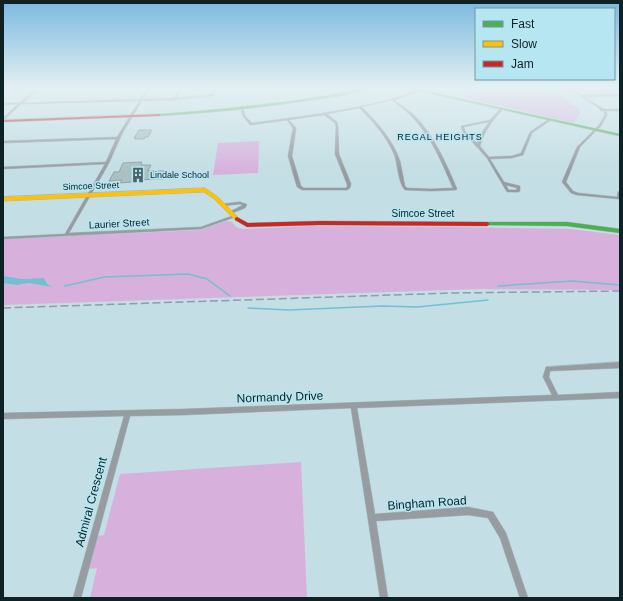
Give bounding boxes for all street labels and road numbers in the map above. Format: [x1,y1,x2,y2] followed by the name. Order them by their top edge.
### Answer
[63,180,120,192] street label: Simcoe Street
[392,208,455,219] street label: Simcoe Street
[88,216,150,231] street label: Laurier Street
[236,388,324,406] street label: Normandy Drive
[72,455,110,548] street label: Admiral Crescent
[387,493,467,513] street label: Bingham Road

